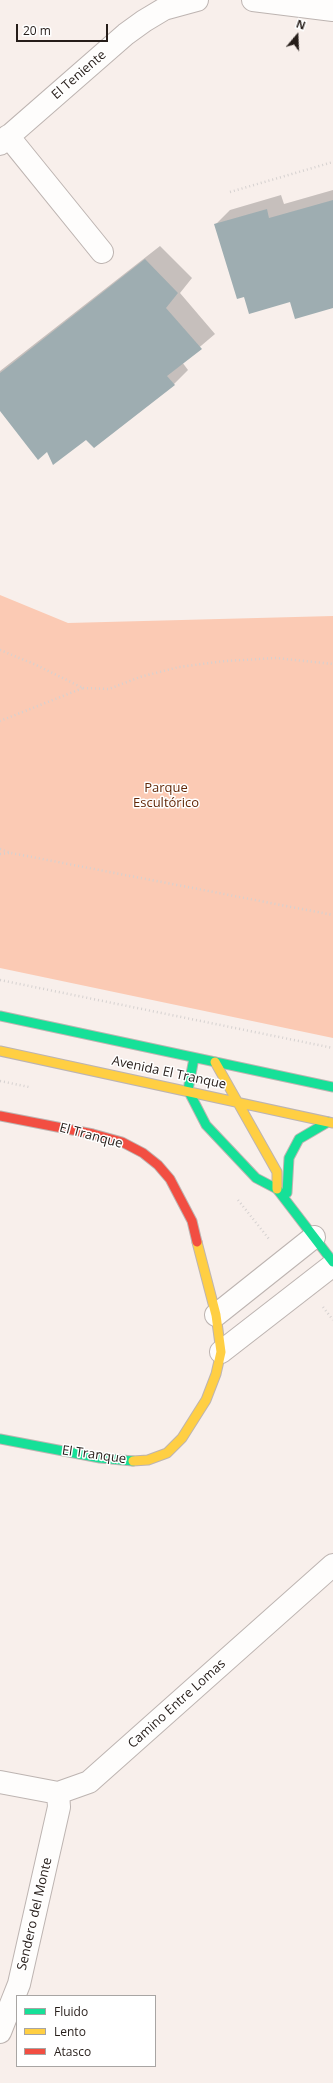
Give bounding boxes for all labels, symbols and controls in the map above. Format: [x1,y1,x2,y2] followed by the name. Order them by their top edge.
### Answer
[18,16,110,42] scale bar
[277,16,317,56] north arrow
[294,16,308,33] text: N
[23,22,51,39] text: 20 m
[49,47,109,103] street label: El Teniente
[133,780,199,811] park label: Parque Escultórico
[110,1053,228,1093] street label: Avenida El Tranque
[58,1120,124,1152] street label: El Tranque
[61,1443,127,1467] street label: El Tranque
[125,1656,229,1752] street label: Camino Entre Lomas
[14,1856,56,1972] street label: Sendero del Monte
[16,1995,156,2067] legend
[54,2003,88,2020] text: Fluido
[54,2023,86,2040] text: Lento
[54,2043,91,2060] text: Atasco

